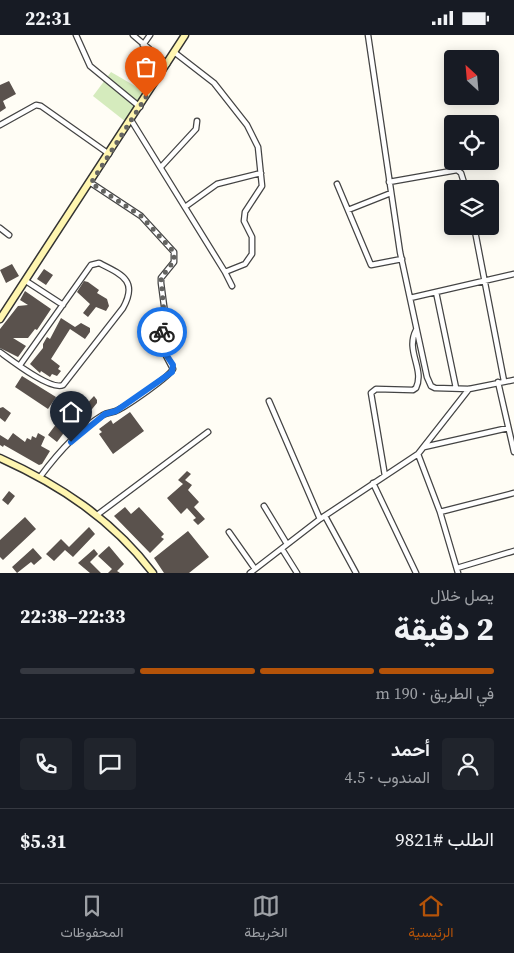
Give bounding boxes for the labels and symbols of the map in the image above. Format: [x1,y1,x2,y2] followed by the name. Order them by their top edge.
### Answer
[125,46,167,97] pin
[444,50,499,105] north arrow
[137,307,187,357] courier
[50,391,92,442] pin

